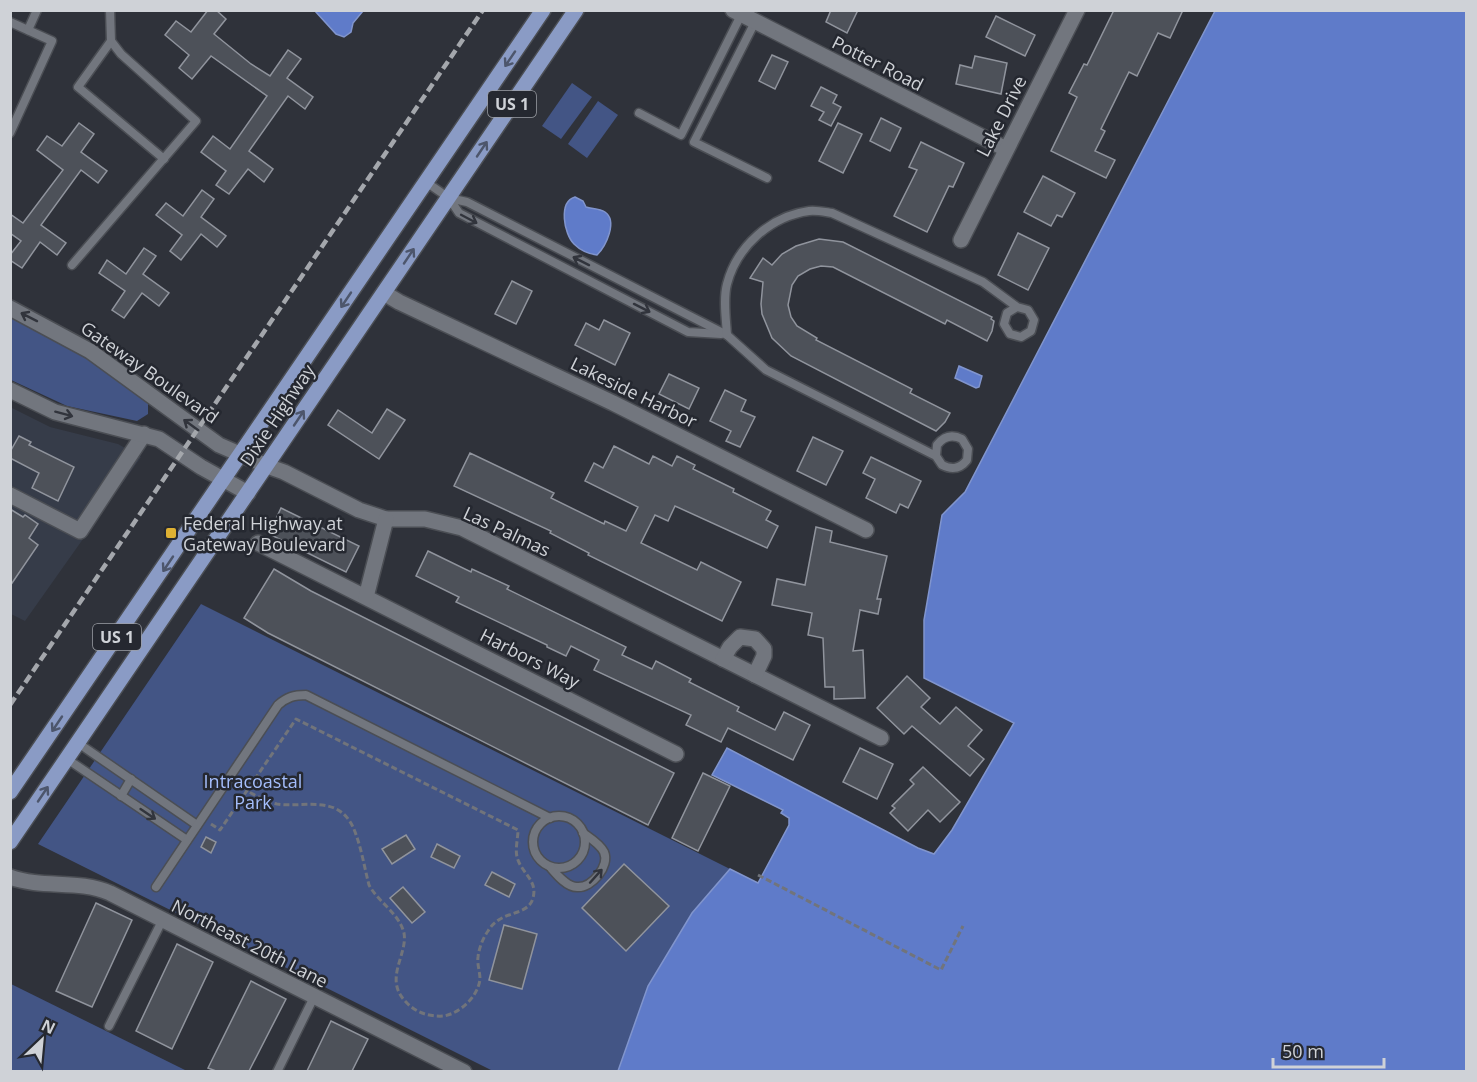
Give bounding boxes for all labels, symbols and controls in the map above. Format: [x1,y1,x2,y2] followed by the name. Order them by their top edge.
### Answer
[828,30,928,96] street label: Potter Road
[504,50,516,66] one-way arrow
[970,71,1032,161] street label: Lake Drive
[488,91,536,117] road number: US 1
[476,141,488,158] one-way arrow
[460,213,477,225] one-way arrow
[403,249,415,265] one-way arrow
[572,255,590,267] one-way arrow
[340,291,352,307] one-way arrow
[633,303,651,314] one-way arrow
[20,311,38,323] one-way arrow
[76,315,224,429] street label: Gateway Boulevard
[567,351,702,433] street label: Lakeside Harbor
[234,359,320,471] street label: Dixie Highway
[54,409,73,420] one-way arrow
[293,410,305,426] one-way arrow
[183,419,199,431] one-way arrow
[460,500,554,562] street label: Las Palmas
[183,511,346,556] place label: Federal Highway at Gateway Boulevard
[164,526,178,540] marker: Federal Highway at Gateway Boulevard
[161,555,174,572] one-way arrow
[476,623,585,694] street label: Harbors Way
[93,624,141,650] road number: US 1
[51,716,63,732] one-way arrow
[204,769,302,814] park label: Intracoastal Park
[37,785,50,802] one-way arrow
[140,808,156,820] one-way arrow
[589,869,603,884] one-way arrow
[168,893,332,993] street label: Northeast 20th Lane
[12,1010,72,1070] north arrow
[38,1014,59,1039] text: N
[1273,1031,1384,1069] scale bar
[1282,1039,1324,1063] text: 50 m

